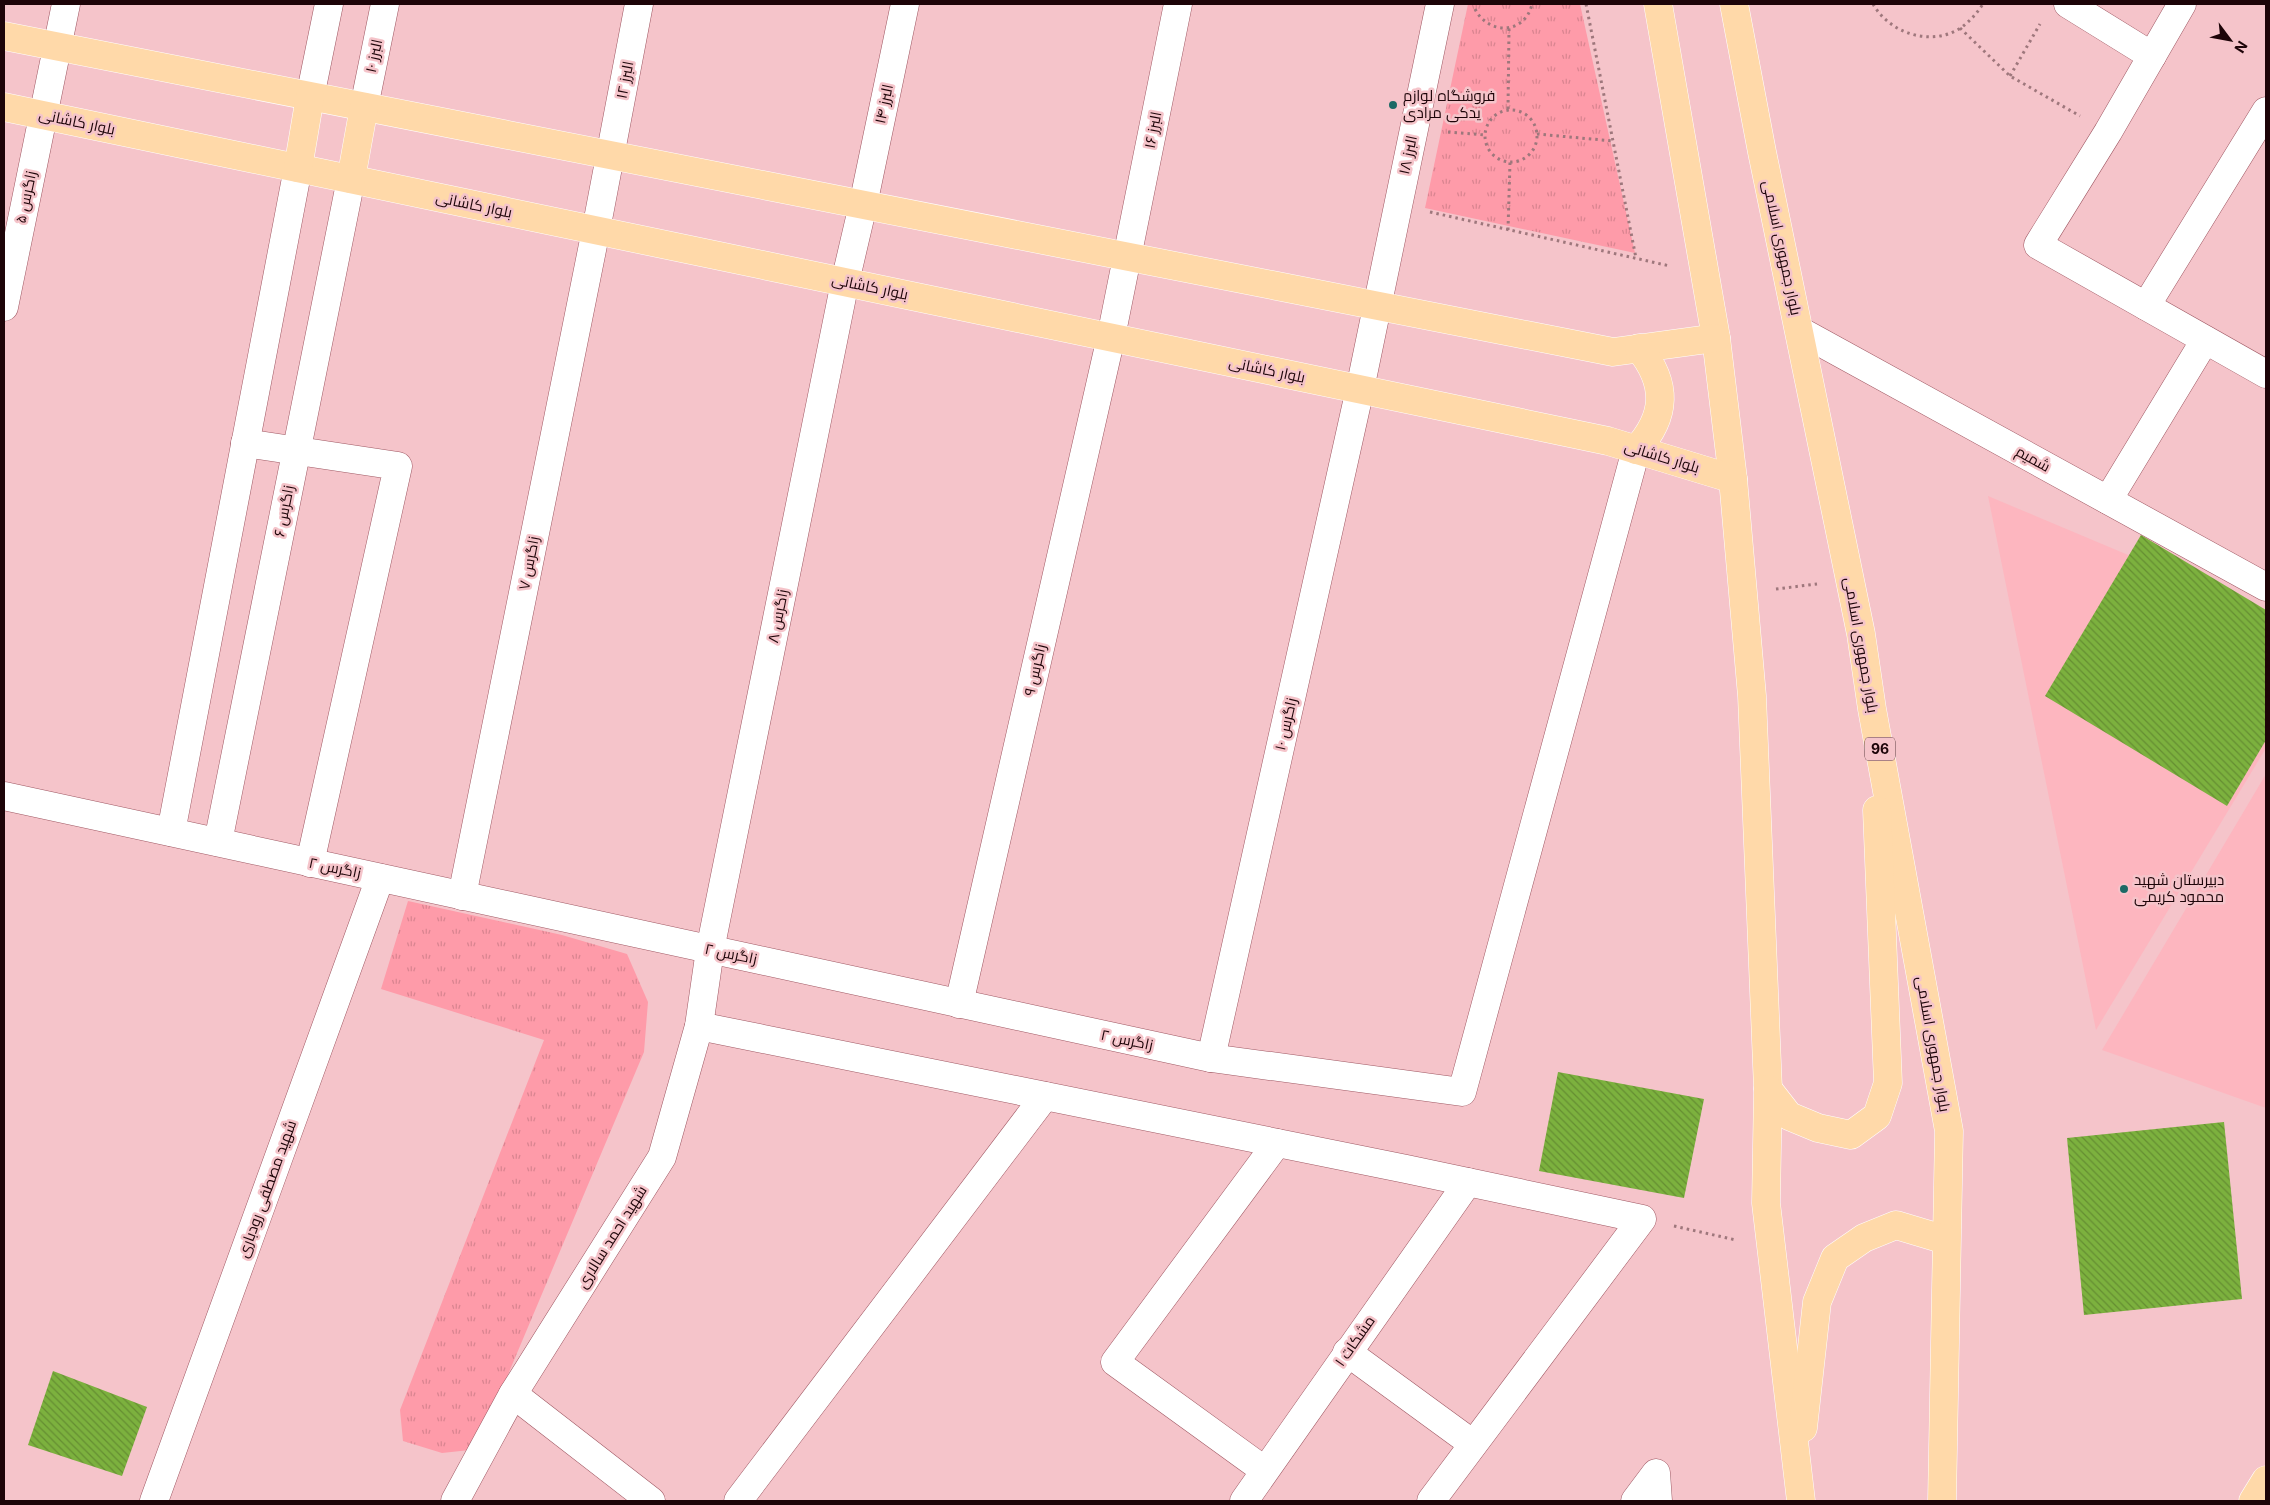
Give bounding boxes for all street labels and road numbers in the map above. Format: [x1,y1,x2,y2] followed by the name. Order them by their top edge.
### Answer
[361,37,386,74] street label: البرز ۱۰
[612,60,637,100] street label: البرز ۱۲
[870,82,897,125] street label: البرز ۱۴
[37,104,117,140] street label: بلوار کاشانی
[1140,110,1165,150] street label: البرز ۱۶
[1394,134,1421,176] street label: البرز ۱۸
[11,169,41,225] street label: زاگرس ۵
[1758,179,1806,317] street label: بلوار جمهوری اسلامی
[434,187,514,223] street label: بلوار کاشانی
[830,269,910,305] street label: بلوار کاشانی
[1227,352,1307,388] street label: بلوار کاشانی
[1622,436,1702,478] street label: بلوار کاشانی
[2012,441,2054,477] street label: شمیم
[269,483,299,539] street label: زاگرس ۶
[514,534,544,592] street label: زاگرس ۷
[1839,576,1883,714] street label: بلوار جمهوری اسلامی
[763,587,793,645] street label: زاگرس ۸
[1019,642,1051,698] street label: زاگرس ۹
[1270,696,1302,752] street label: زاگرس ۱۰
[1865,738,1895,761] road number: 96
[307,853,363,883] street label: زاگرس ۲
[703,939,759,969] street label: زاگرس ۲
[1911,975,1955,1113] street label: بلوار جمهوری اسلامی
[1099,1025,1155,1055] street label: زاگرس ۲
[233,1118,301,1260] street label: شهید مصطفی رودباری
[572,1182,652,1292] street label: شهید احمد سالاری
[1330,1312,1379,1370] street label: مشکات ۱

